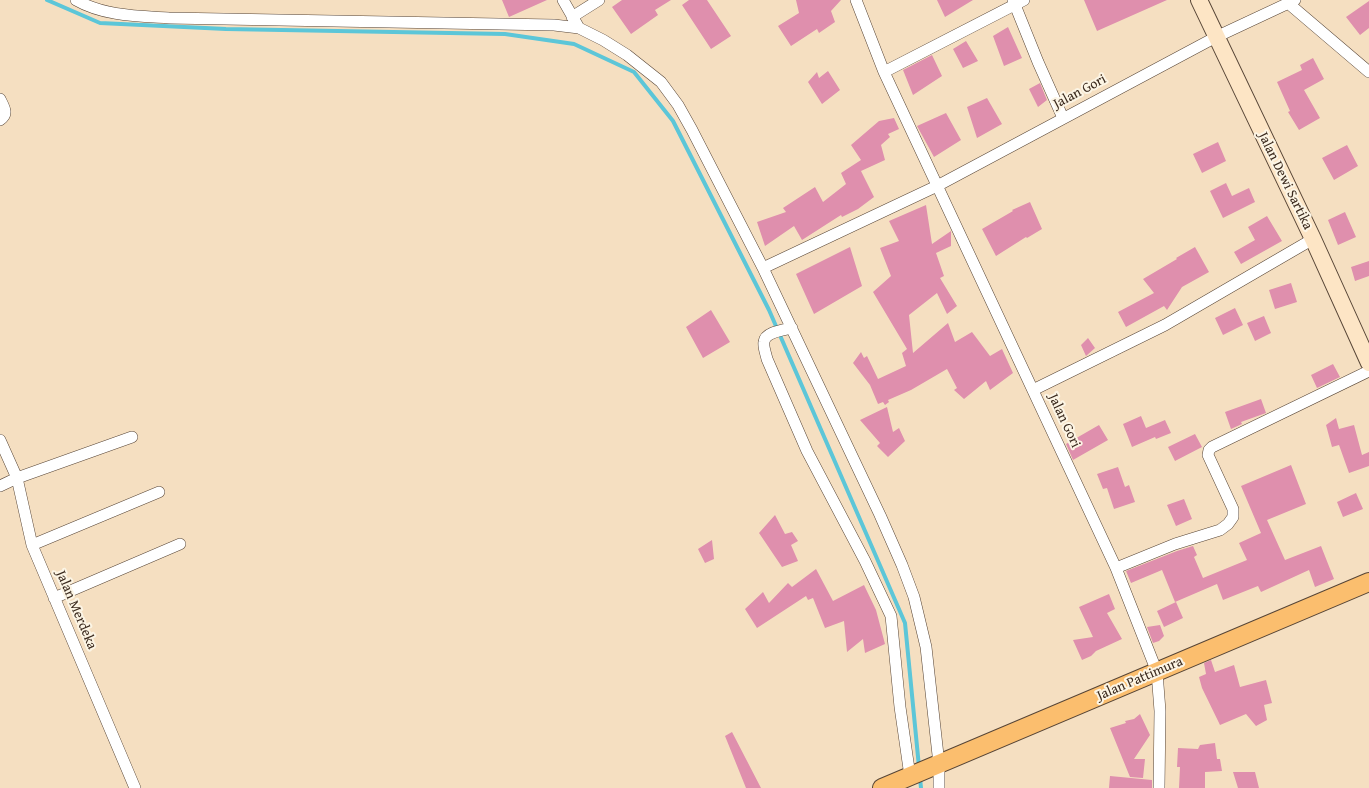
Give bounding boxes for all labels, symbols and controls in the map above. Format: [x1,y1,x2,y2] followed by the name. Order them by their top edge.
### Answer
[1051,71,1109,113] street label: Jalan Gori
[1254,130,1316,232] street label: Jalan Dewi Sartika
[1044,391,1084,451] street label: Jalan Gori
[52,568,100,652] street label: Jalan Merdeka
[1094,653,1186,705] street label: Jalan Pattimura

